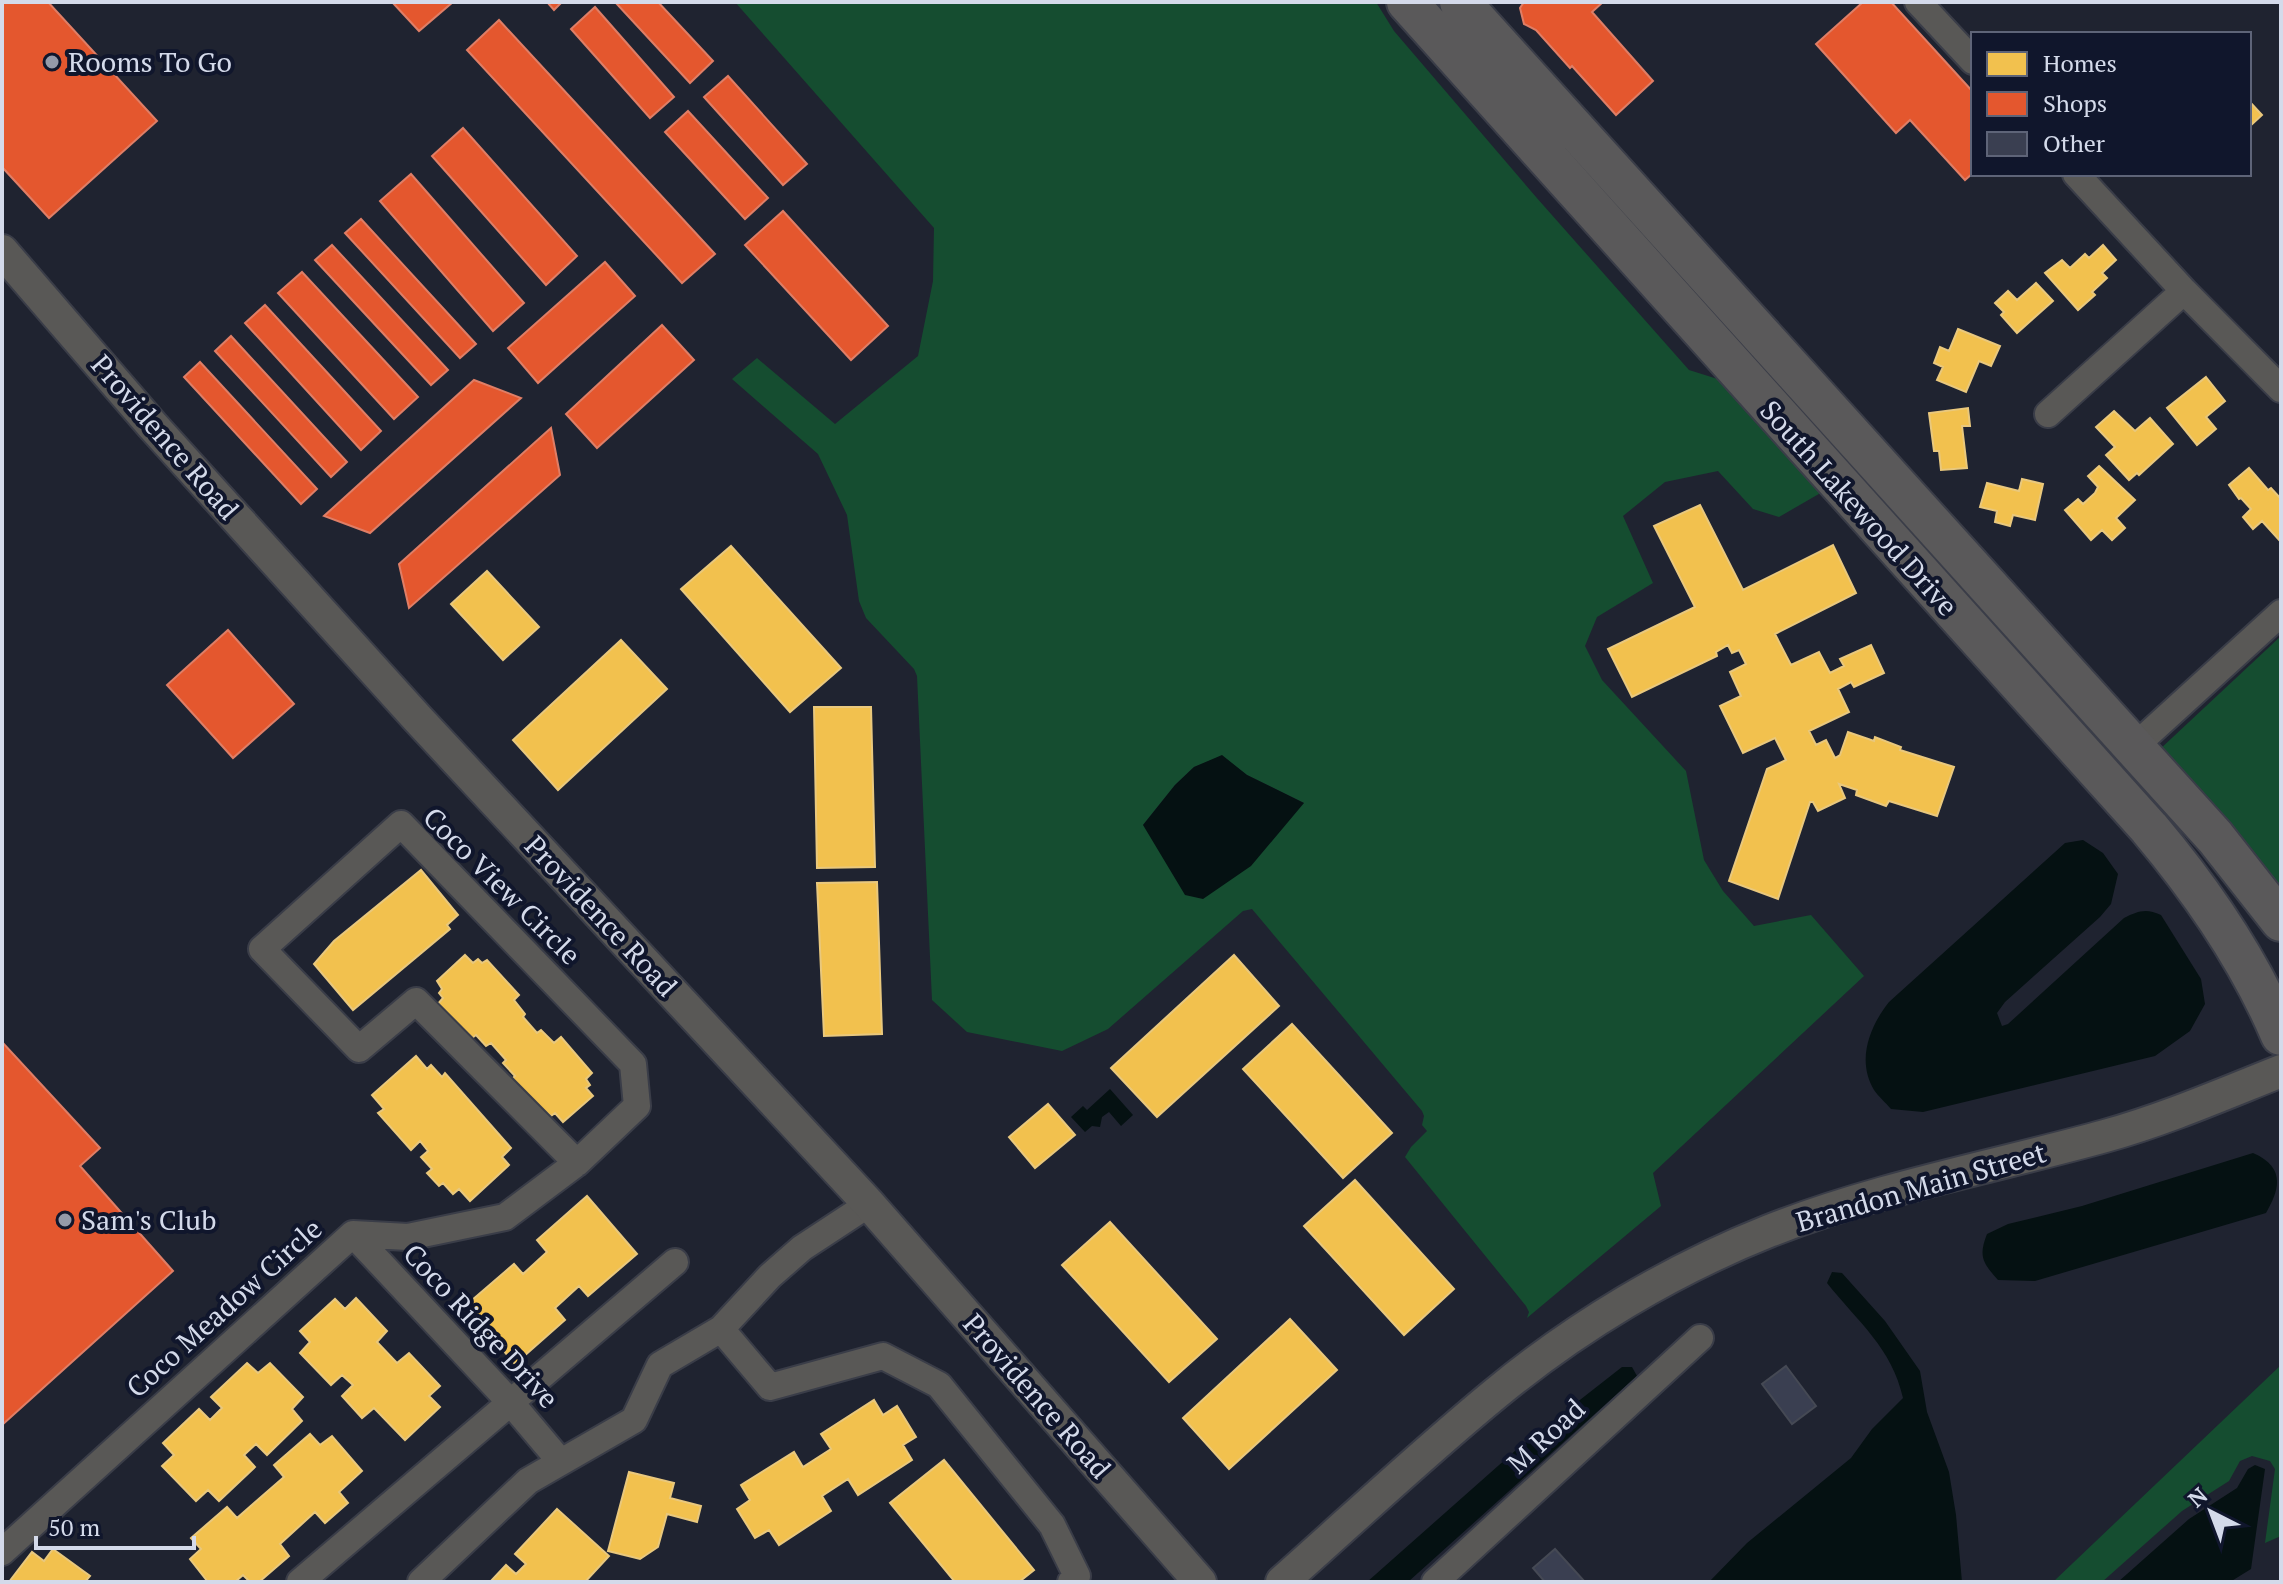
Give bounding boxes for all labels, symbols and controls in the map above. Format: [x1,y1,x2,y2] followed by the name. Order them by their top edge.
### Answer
[1971,32,2251,176] legend
[68,43,232,80] place label: Rooms To Go
[2043,47,2117,79] text: Homes
[43,53,61,71] marker: Rooms To Go
[2043,87,2107,119] text: Shops
[2043,127,2106,159] text: Other
[83,346,247,527] street label: Providence Road
[1753,392,1966,623] street label: South Lakewood Drive
[416,799,589,972] street label: Coco View Circle
[517,827,686,1004] street label: Providence Road
[1792,1133,2051,1240] street label: Brandon Main Street
[81,1201,216,1238] place label: Sam's Club
[118,1210,329,1405] street label: Coco Meadow Circle
[56,1211,74,1229] marker: Sam's Club
[396,1236,567,1416] street label: Coco Ridge Drive
[955,1305,1119,1486] street label: Providence Road
[1499,1390,1592,1481] street label: M Road
[2171,1472,2251,1552] north arrow
[2181,1480,2213,1513] text: N
[36,1500,194,1550] scale bar
[48,1511,100,1543] text: 50 m

